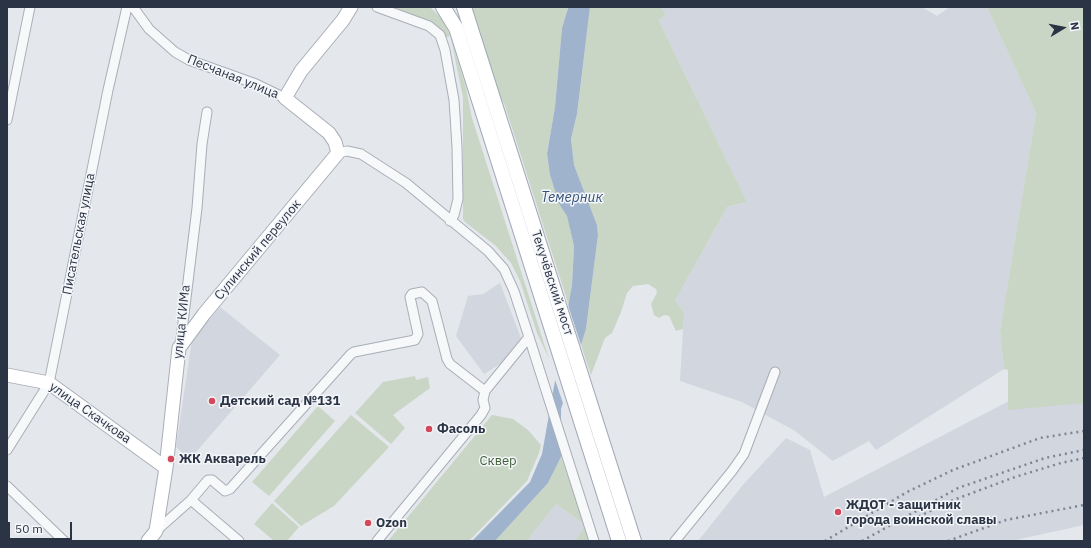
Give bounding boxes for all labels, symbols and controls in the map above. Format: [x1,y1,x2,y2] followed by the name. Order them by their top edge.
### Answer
[1043,8,1083,48] north arrow
[1067,21,1082,31] text: N
[185,52,281,102] street label: Песчаная улица
[60,172,98,296] street label: Писательская улица
[541,190,603,206] water label: Темерник
[211,197,305,303] street label: Сулинский переулок
[528,228,576,338] street label: Текучёвский мост
[170,284,194,360] street label: улица КИМа
[46,379,134,447] street label: улица Скачкова
[220,393,340,409] place label: Детский сад №131
[207,396,217,406] marker: Детский сад №131
[437,421,485,437] place label: Фасоль
[424,424,434,434] marker: Фасоль
[179,451,266,467] place label: ЖК Акварель
[479,453,517,469] park label: Сквер
[166,454,176,464] marker: ЖК Акварель
[846,497,997,528] place label: ЖДОТ - защитник города воинской славы
[833,507,843,517] marker: ЖДОТ - защитник города воинской славы
[10,514,74,540] scale bar
[376,515,407,531] place label: Ozon
[363,518,373,528] marker: Ozon
[15,521,43,536] text: 50 m

